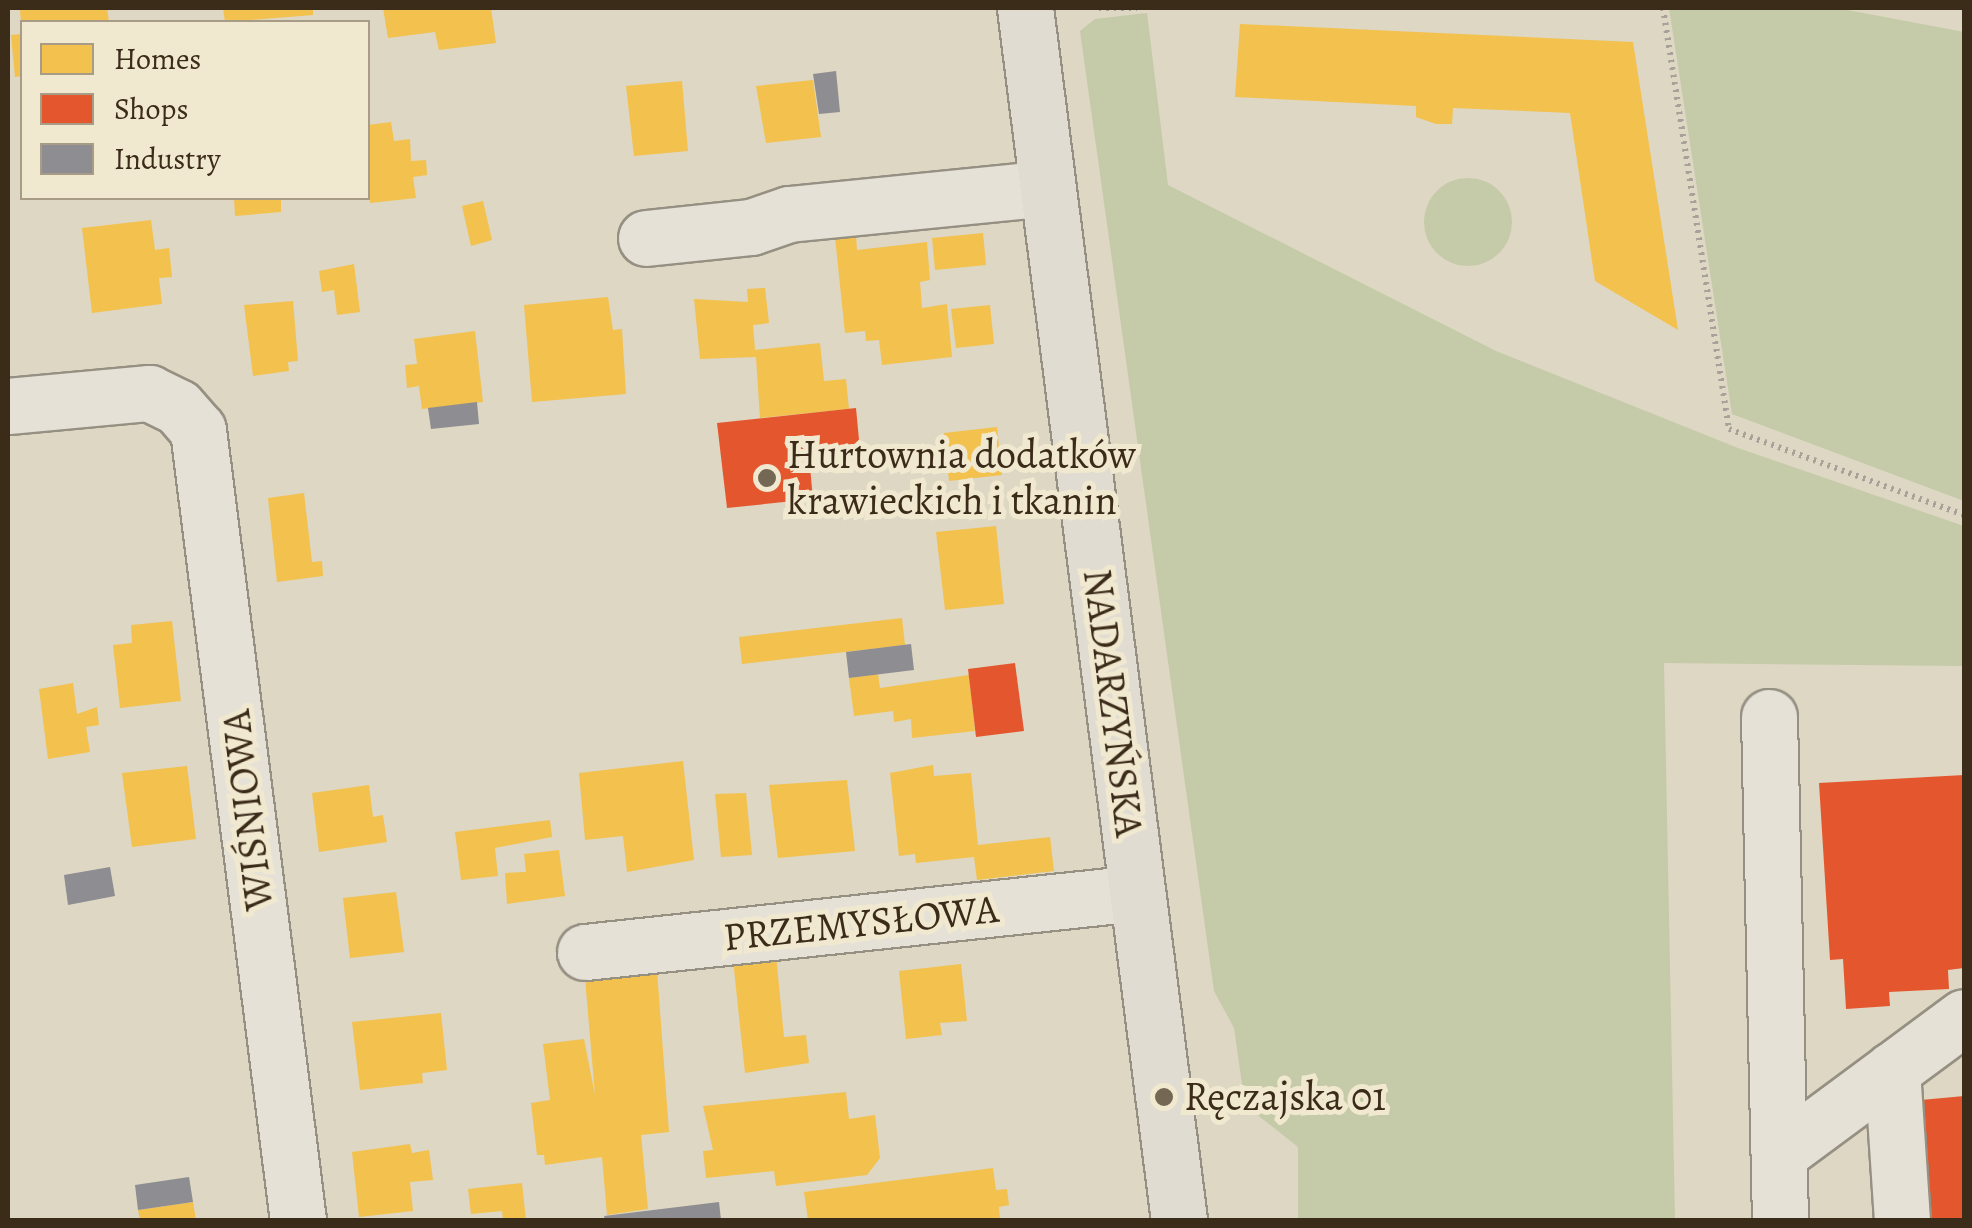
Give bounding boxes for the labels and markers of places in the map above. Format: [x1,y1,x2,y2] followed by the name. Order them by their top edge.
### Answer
[787,431,1136,525] place label: Hurtownia dodatków krawieckich i tkanin
[756,467,778,489] marker: Hurtownia dodatków krawieckich i tkanin
[1184,1073,1386,1121] place label: Ręczajska 01
[1153,1086,1175,1108] marker: Ręczajska 01

